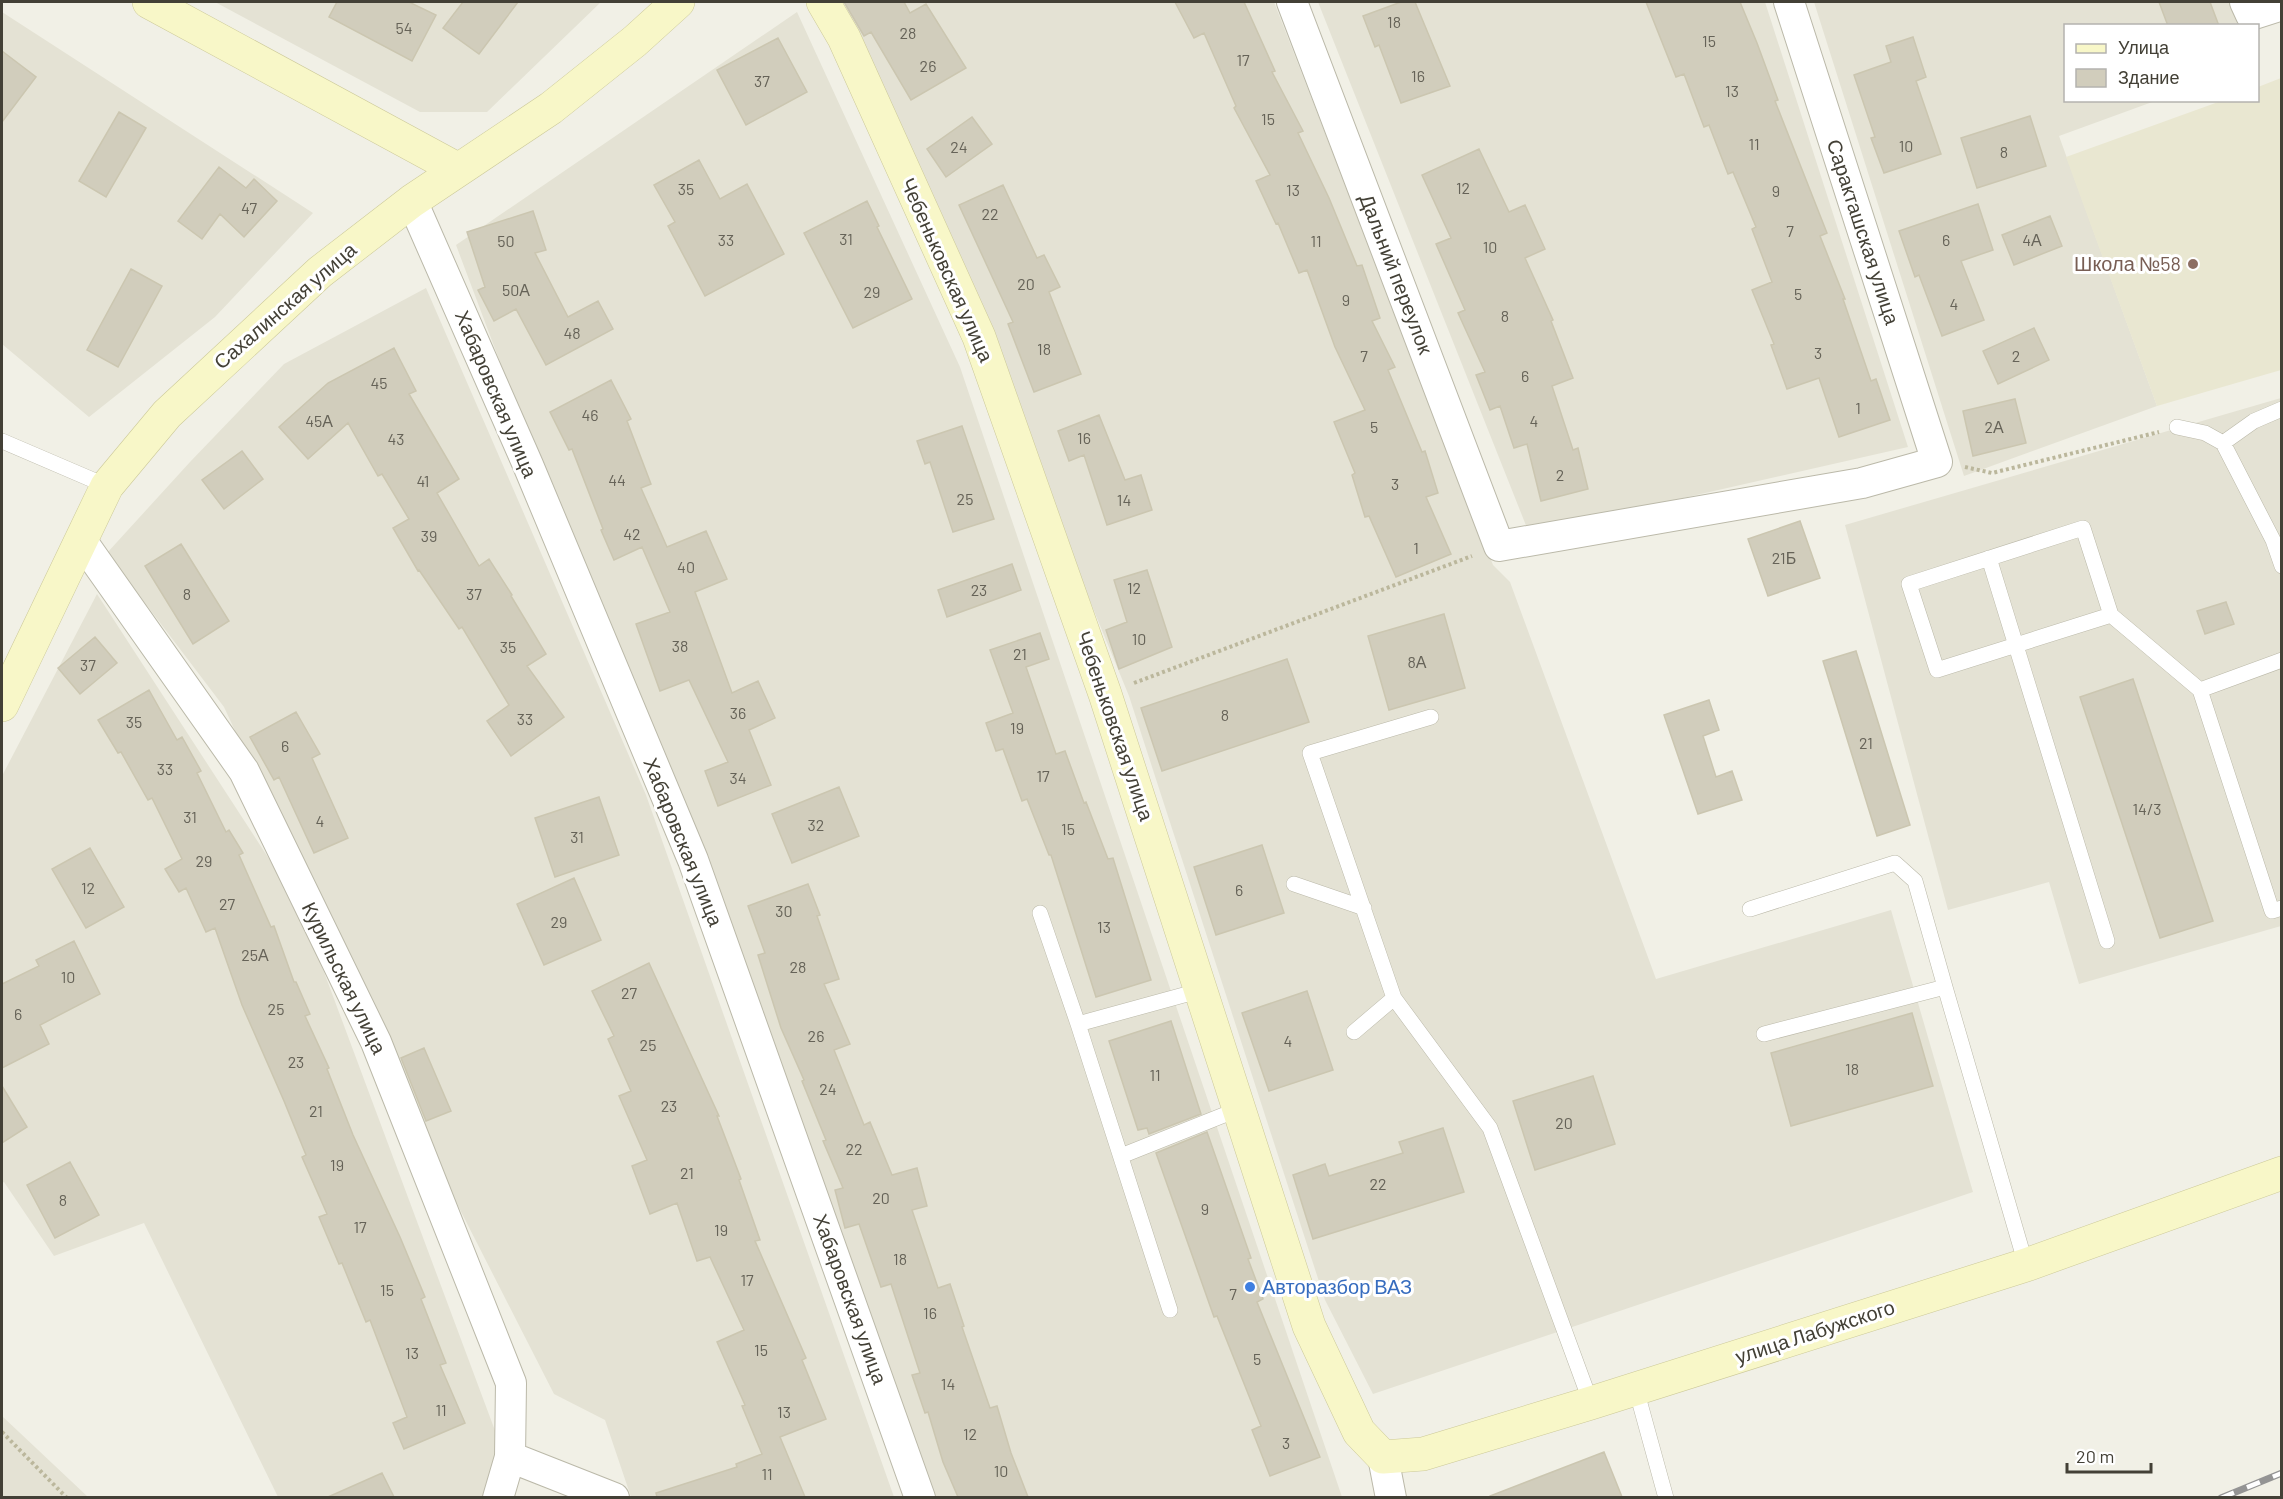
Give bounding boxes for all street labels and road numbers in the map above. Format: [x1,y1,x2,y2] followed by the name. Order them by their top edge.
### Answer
[1823,136,1905,328] street label: Саракташская улица
[897,174,1000,366] street label: Чебеньковская улица
[1355,190,1439,357] street label: Дальний переулок
[208,236,361,374] street label: Сахалинская улица
[451,306,543,482] street label: Хабаровская улица
[1072,628,1160,824] street label: Чебеньковская улица
[639,754,729,930] street label: Хабаровская улица
[298,898,392,1058] street label: Курильская улица
[809,1210,893,1388] street label: Хабаровская улица
[1732,1294,1897,1368] street label: улица Лабужского

